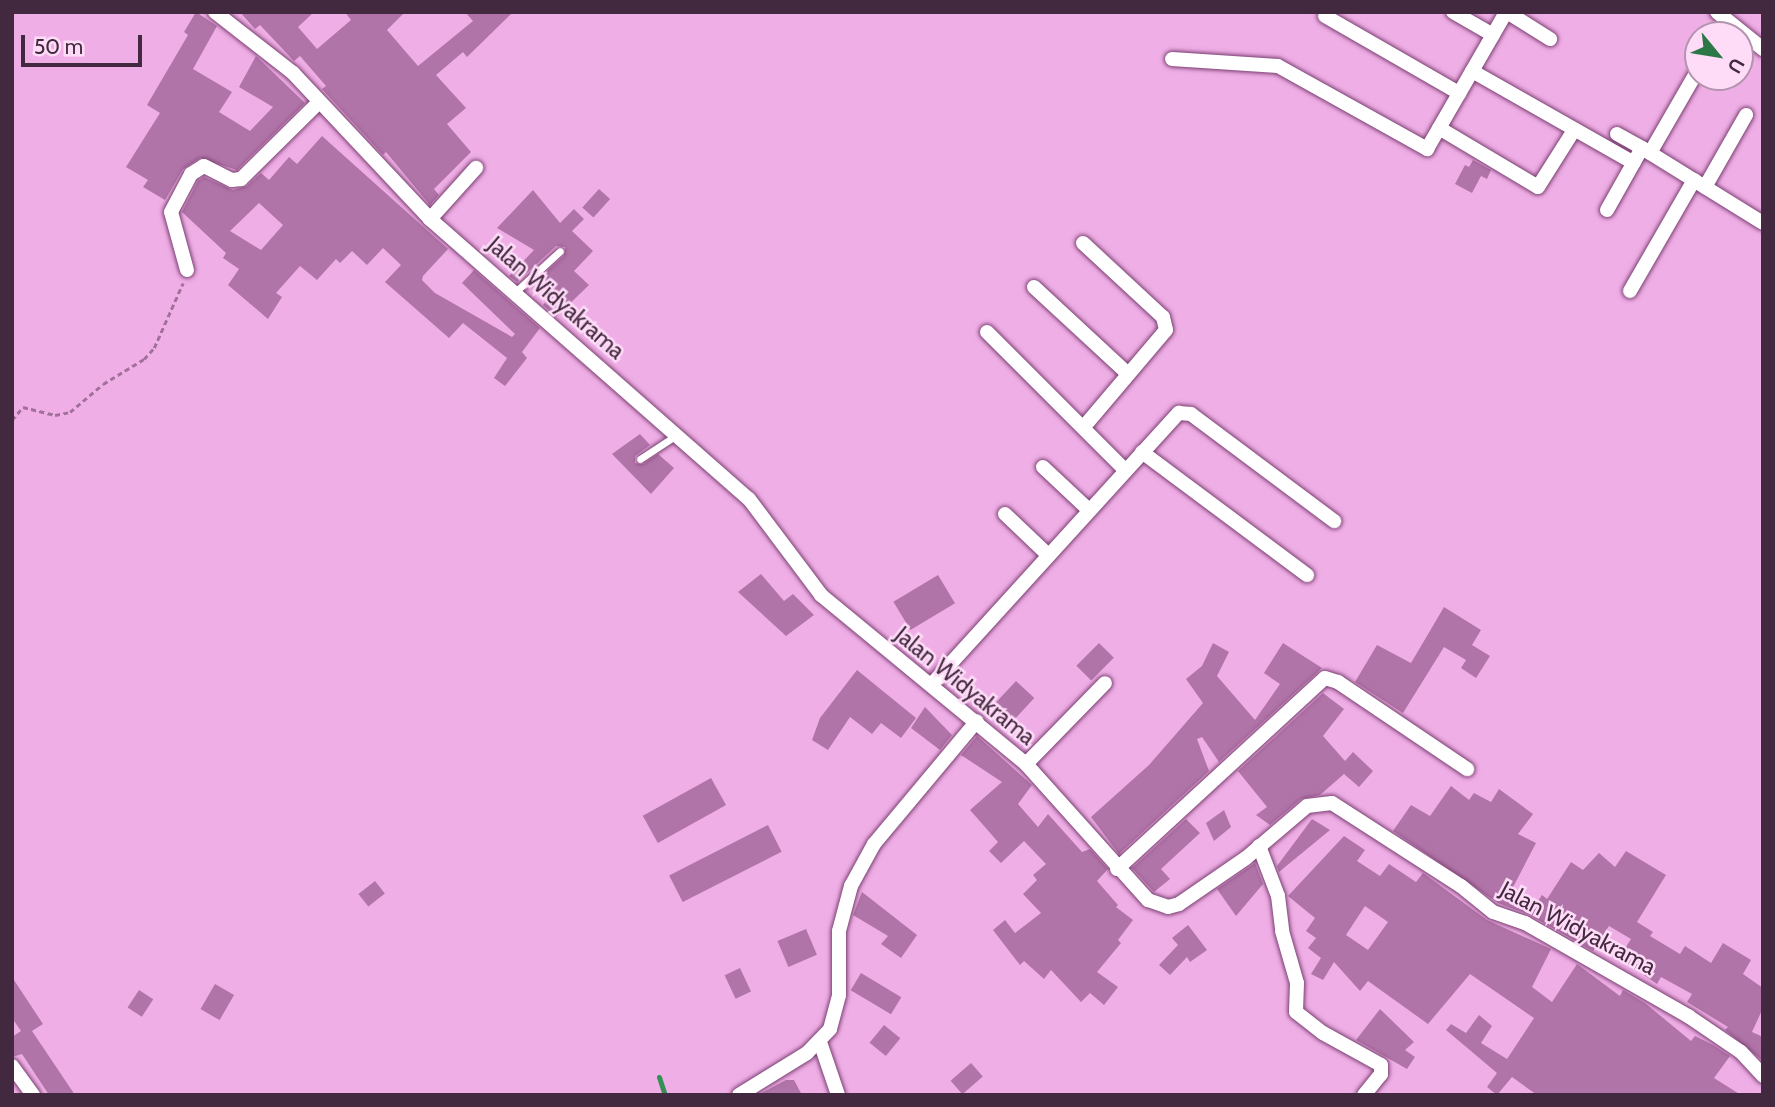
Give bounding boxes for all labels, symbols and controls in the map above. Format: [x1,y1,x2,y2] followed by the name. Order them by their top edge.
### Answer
[24,21,145,65] scale bar
[1684,21,1754,91] north arrow
[34,34,83,59] text: 50 m
[1723,54,1749,77] text: U
[482,231,630,365] street label: Jalan Widyakrama
[889,621,1041,751] street label: Jalan Widyakrama
[1495,875,1661,981] street label: Jalan Widyakrama

